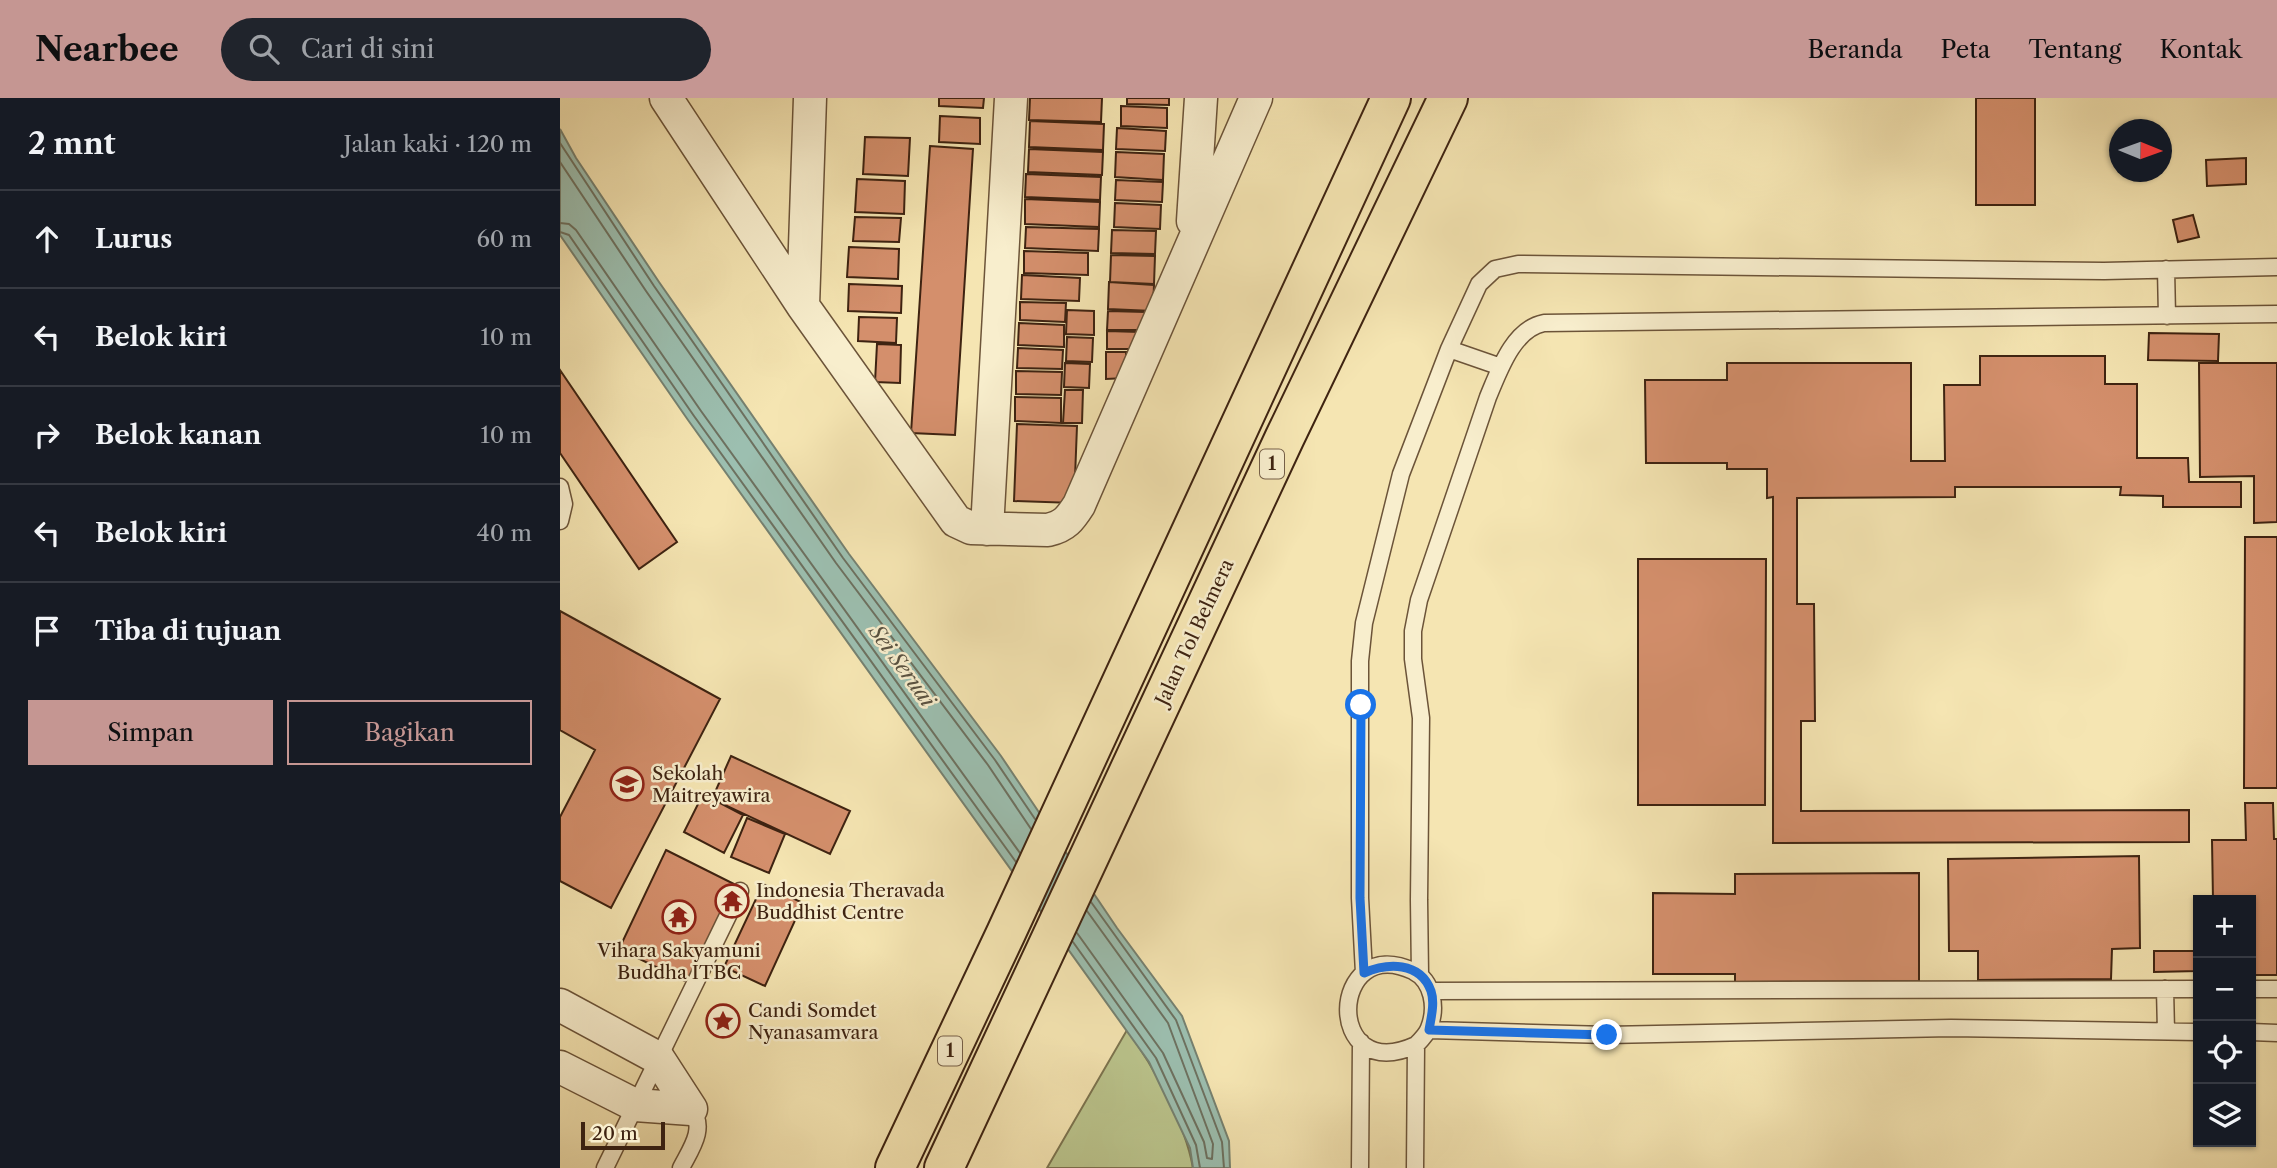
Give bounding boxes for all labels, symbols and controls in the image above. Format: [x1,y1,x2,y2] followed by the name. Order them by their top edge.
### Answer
[221,18,711,81] search box
[35,29,179,70] text: Nearbee
[245,30,283,68] icon: search
[301,33,434,65] text: Cari di sini
[1807,35,1903,64] text: Beranda
[1941,35,1990,64] text: Peta
[2028,35,2121,64] text: Tentang
[2159,35,2242,64] text: Kontak
[2109,119,2172,182] north arrow
[28,125,116,162] text: 2 mnt
[344,130,532,158] text: Jalan kaki · 120 m
[28,220,66,258] icon: ahead
[95,223,172,255] text: Lurus
[476,225,532,253] text: 60 m
[28,318,66,356] icon: left
[95,321,227,353] text: Belok kiri
[480,323,532,351] text: 10 m
[28,416,66,454] icon: right
[95,419,261,451] text: Belok kanan
[480,421,532,449] text: 10 m
[1260,450,1284,478] road number: 1
[28,514,66,552] icon: left
[95,517,227,549] text: Belok kiri
[477,519,532,547] text: 40 m
[1149,555,1239,712] street label: Jalan Tol Belmera
[28,612,66,650] icon: arrive
[95,615,281,647] text: Tiba di tujuan
[863,618,941,713] water label: Sei Seruai
[1345,689,1376,720] route start
[28,700,273,765] button: Simpan
[287,700,532,765] button: Bagikan
[652,762,771,807] place label: Sekolah Maitreyawira
[608,765,646,803] school or university icon: Sekolah Maitreyawira
[756,879,945,924] place label: Indonesia Theravada Buddhist Centre
[713,882,751,920] temple icon: Indonesia Theravada Buddhist Centre
[2193,895,2256,1147] map controls
[2193,895,2256,958] button: +
[660,898,698,936] temple icon: Vihara Sakyamuni Buddha ITBC
[596,939,761,984] place label: Vihara Sakyamuni Buddha ITBC
[2193,958,2256,1021] button: −
[748,999,878,1044] place label: Candi Somdet Nyanasamvara
[704,1002,742,1040] place icon: Candi Somdet Nyanasamvara
[1591,1019,1622,1050] route end
[2193,1021,2256,1084] button: locate
[938,1036,962,1066] road number: 1
[2193,1084,2256,1147] button: layers
[581,1119,665,1151] scale bar
[592,1122,638,1145] text: 20 m

